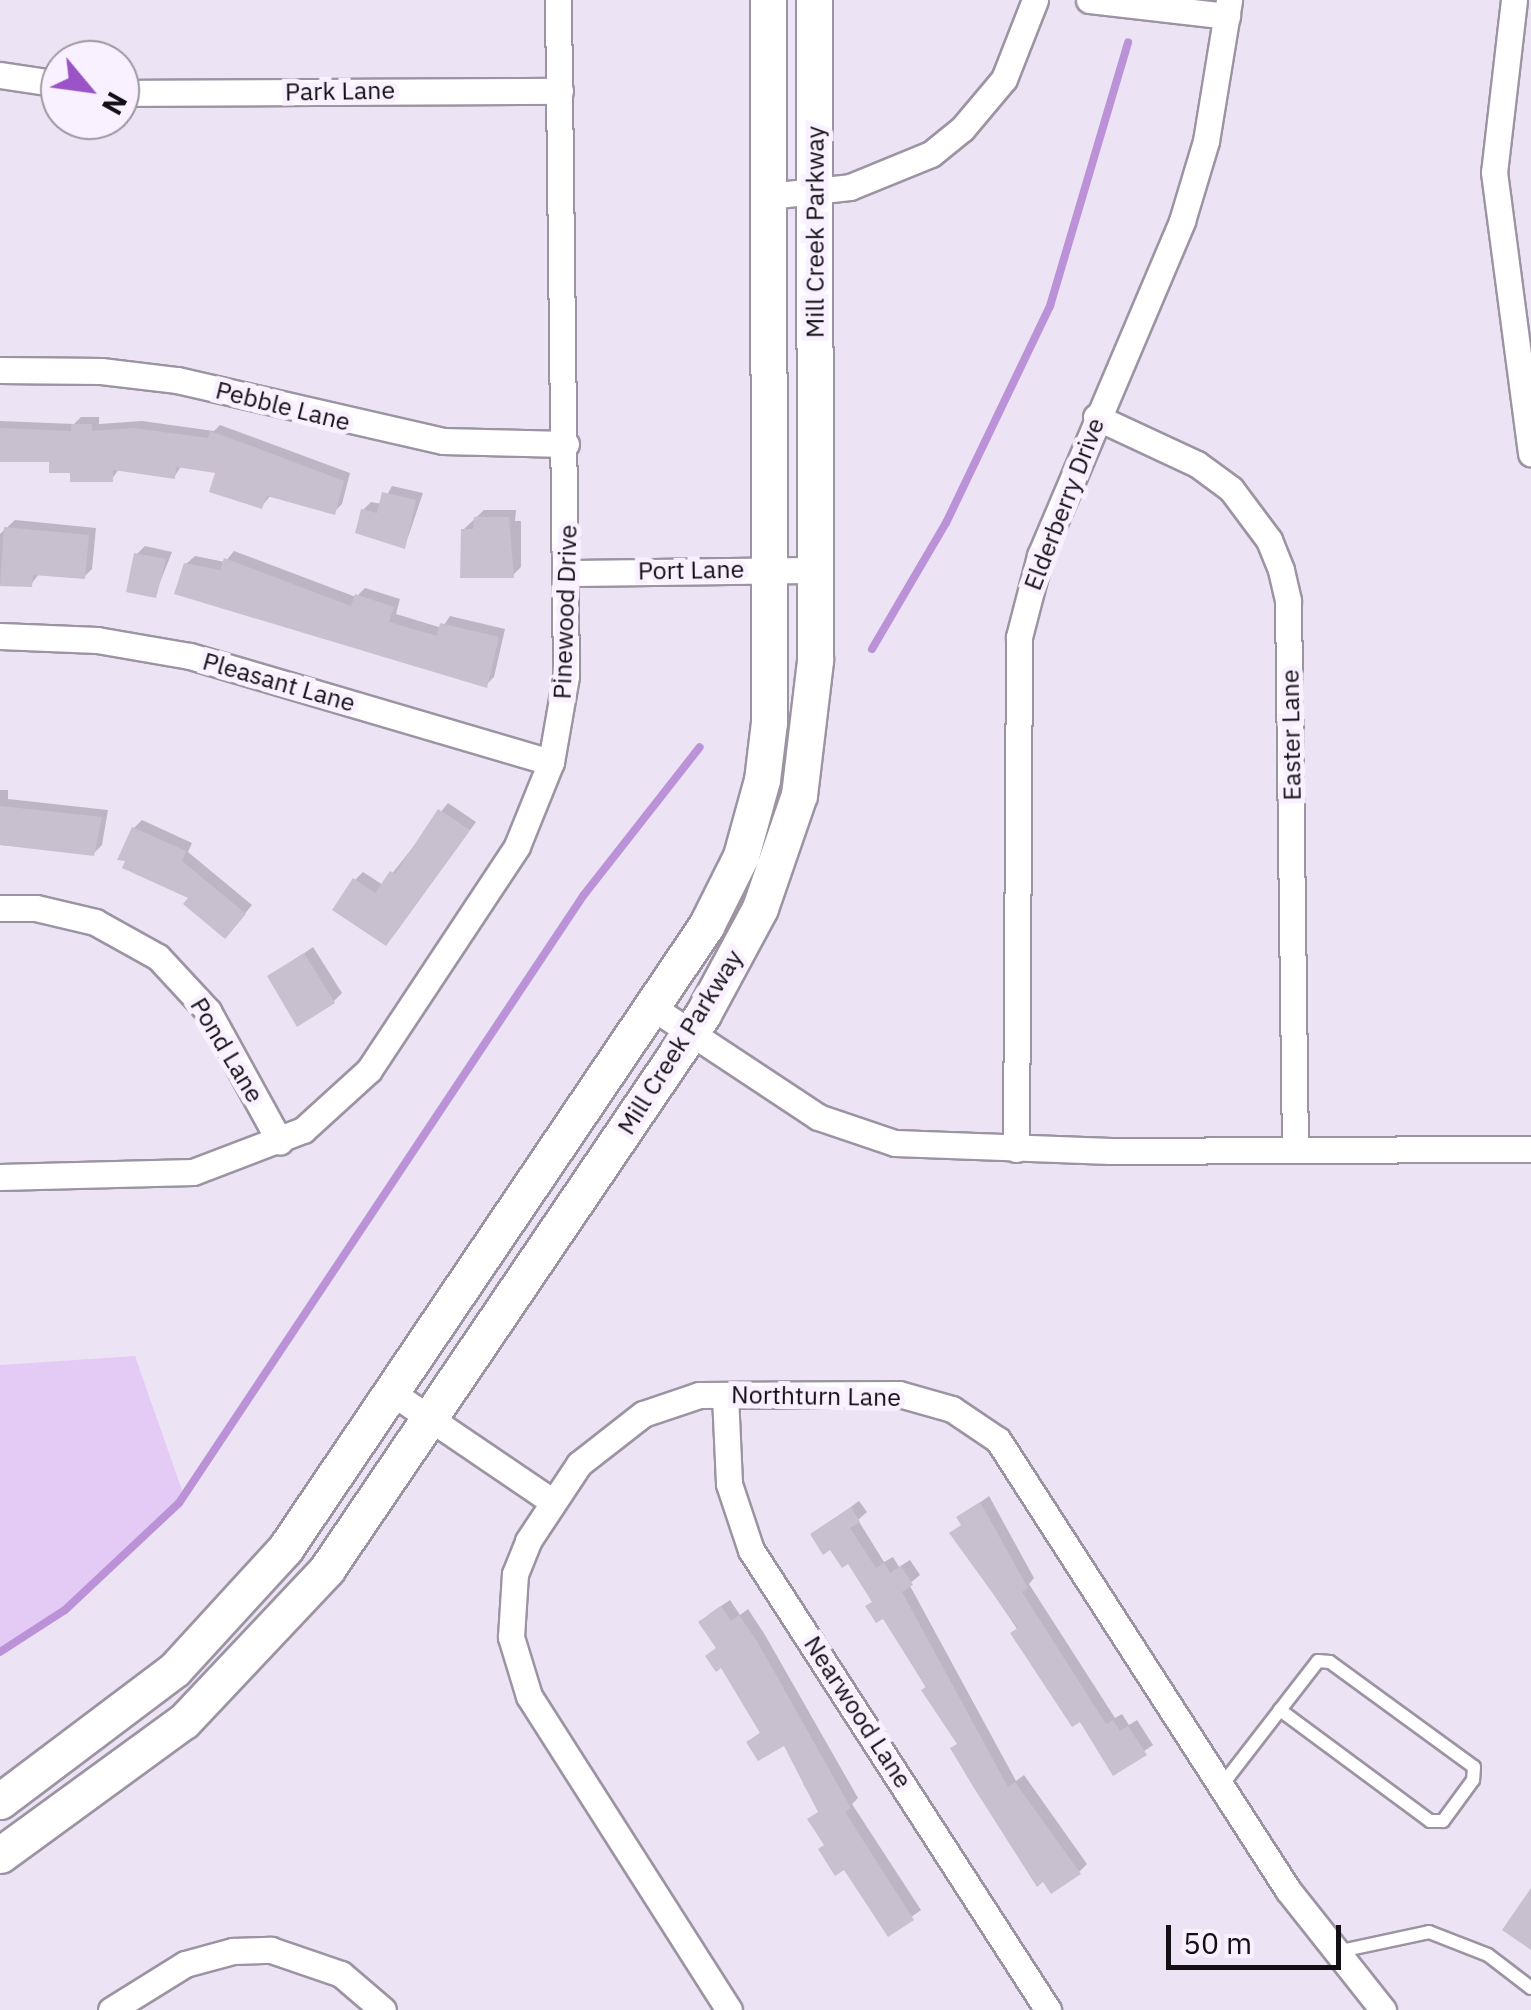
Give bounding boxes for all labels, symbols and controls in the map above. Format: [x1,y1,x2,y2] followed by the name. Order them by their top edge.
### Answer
[40,40,140,140] north arrow
[285,75,395,107] street label: Park Lane
[94,86,136,122] text: N
[800,126,830,338] street label: Mill Creek Parkway
[213,375,353,437] street label: Pebble Lane
[1017,414,1111,594] street label: Elderberry Drive
[547,524,583,700] street label: Pinewood Drive
[638,554,744,586] street label: Port Lane
[199,646,359,718] street label: Pleasant Lane
[1275,669,1307,801] street label: Easter Lane
[611,944,749,1140] street label: Mill Creek Parkway
[184,992,270,1108] street label: Pond Lane
[731,1380,901,1412] street label: Northturn Lane
[798,1630,918,1794] street label: Nearwood Lane
[1171,1905,1346,1967] scale bar
[1183,1923,1252,1962] text: 50 m

